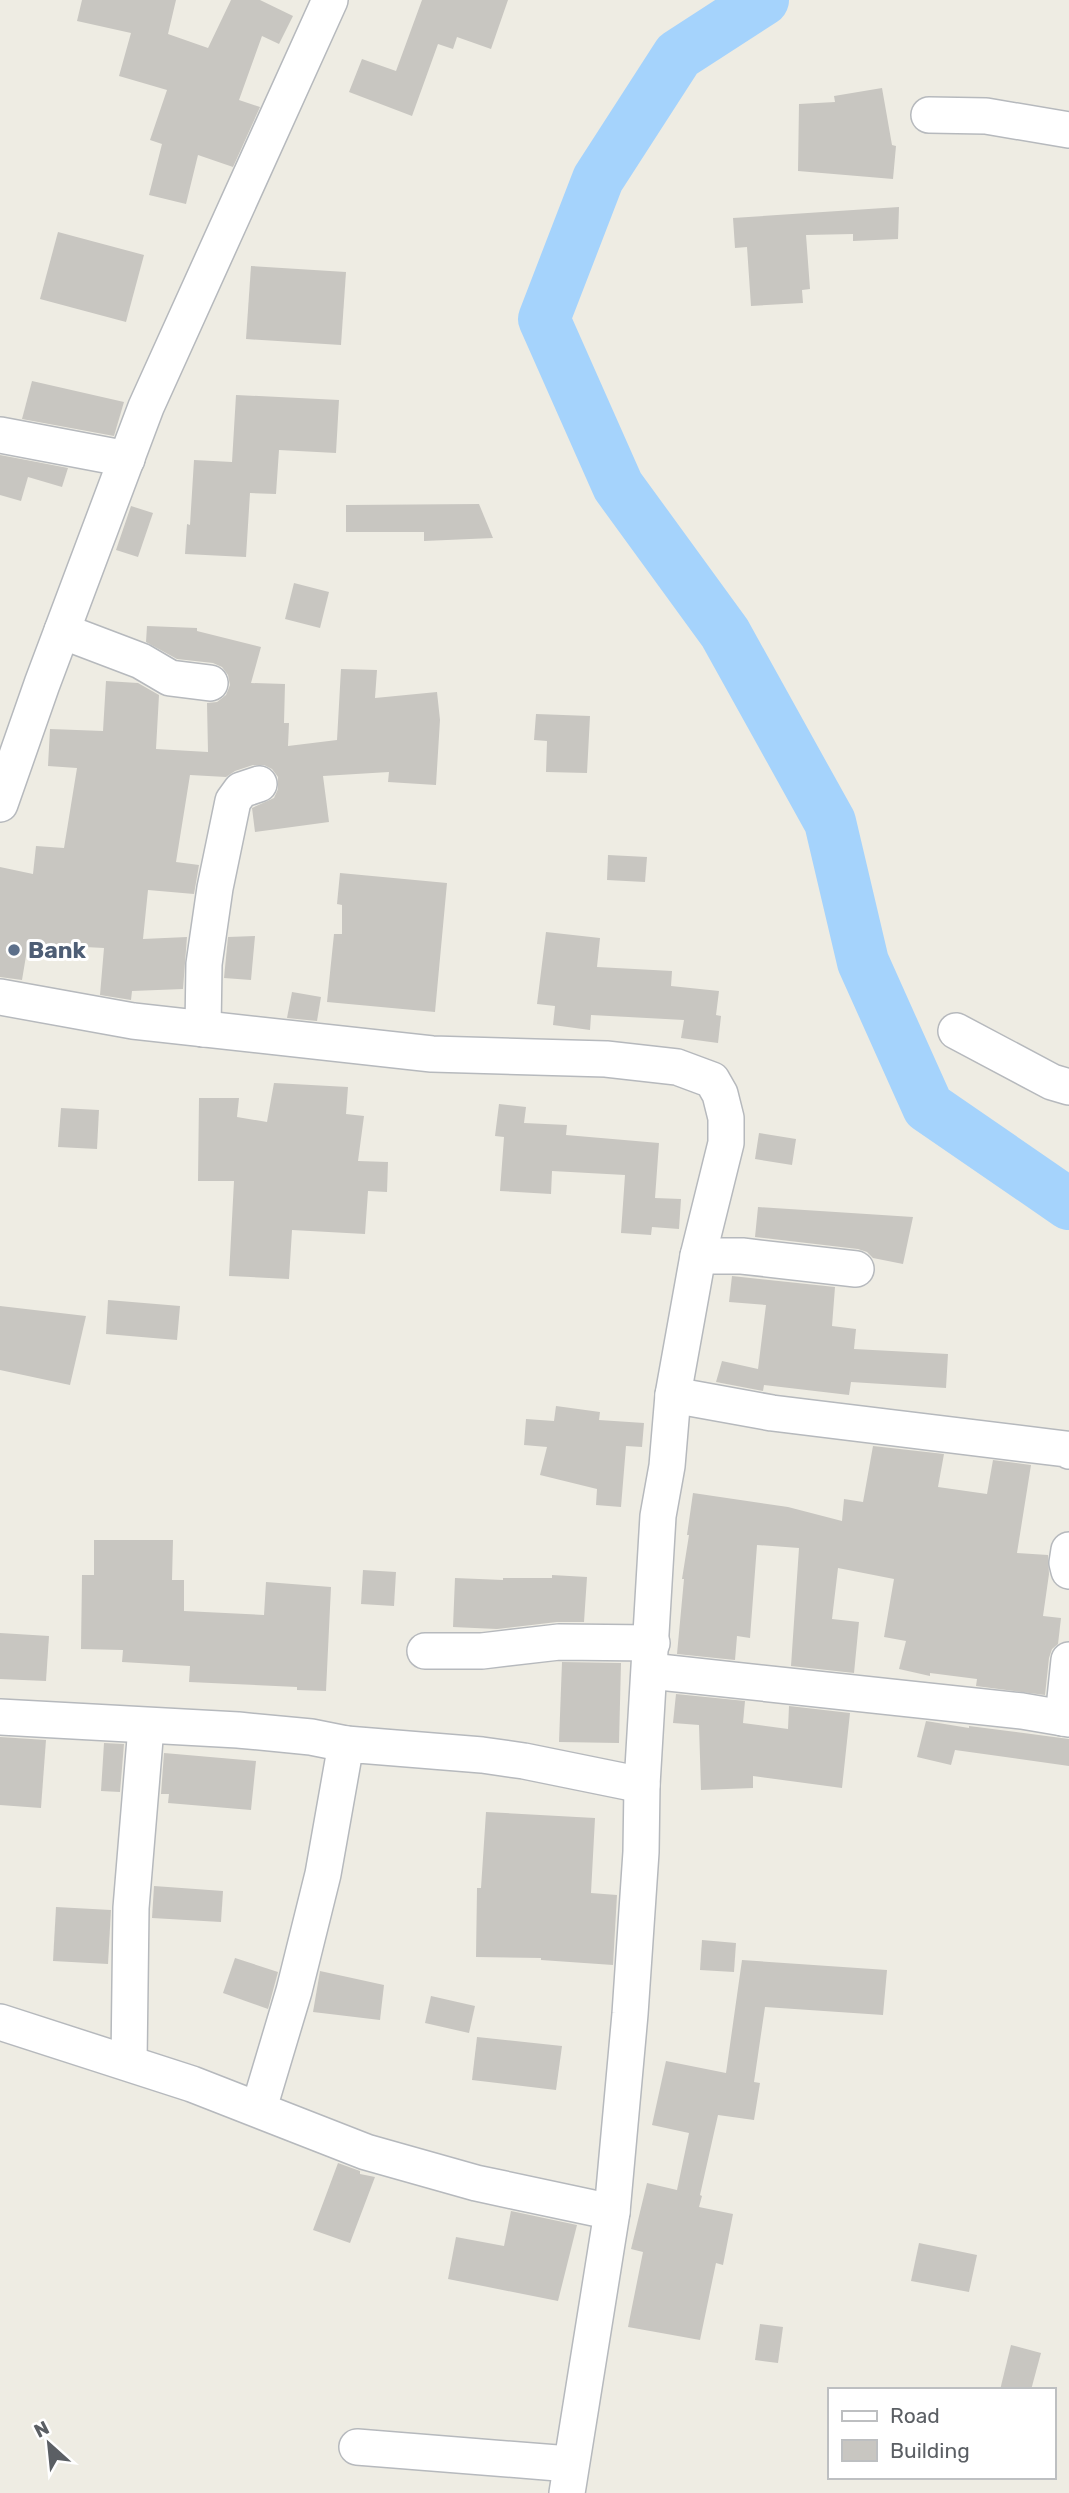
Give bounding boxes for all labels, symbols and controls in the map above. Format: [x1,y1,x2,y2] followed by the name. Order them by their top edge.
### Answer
[28,936,87,964] place label: Bank
[6,942,22,958] marker: Bank
[828,2388,1055,2479] legend
[890,2403,940,2428] text: Road
[14,2409,84,2479] north arrow
[30,2416,53,2443] text: N
[890,2438,970,2463] text: Building

